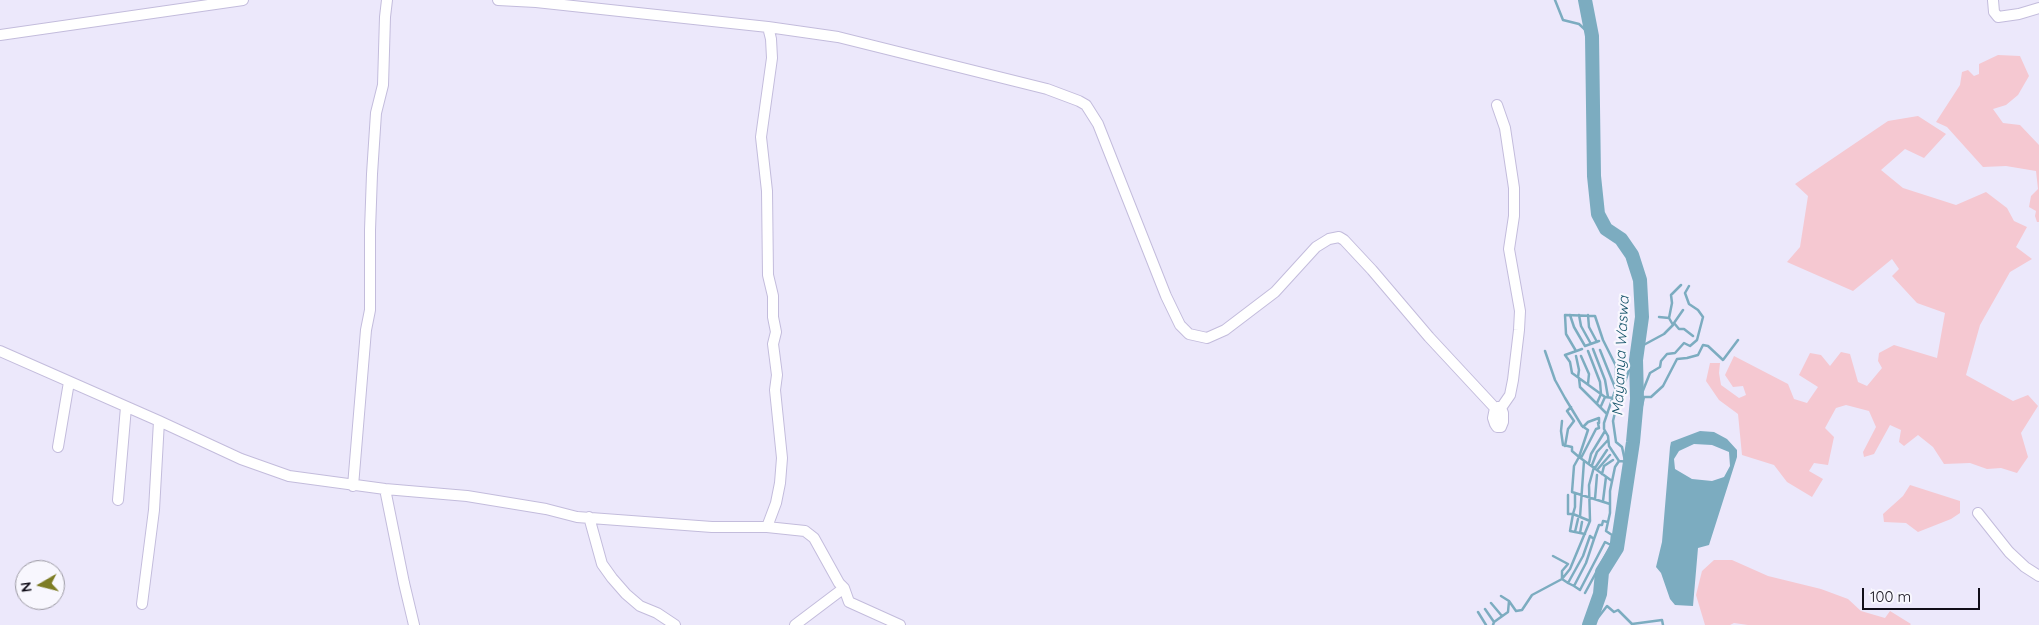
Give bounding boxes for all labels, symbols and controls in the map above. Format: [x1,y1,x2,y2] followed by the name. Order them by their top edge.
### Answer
[1609,295,1633,417] water label: Mayanya Waswa
[15,560,65,610] north arrow
[1864,578,1982,610] scale bar
[17,581,36,593] text: N
[1870,587,1911,606] text: 100 m

